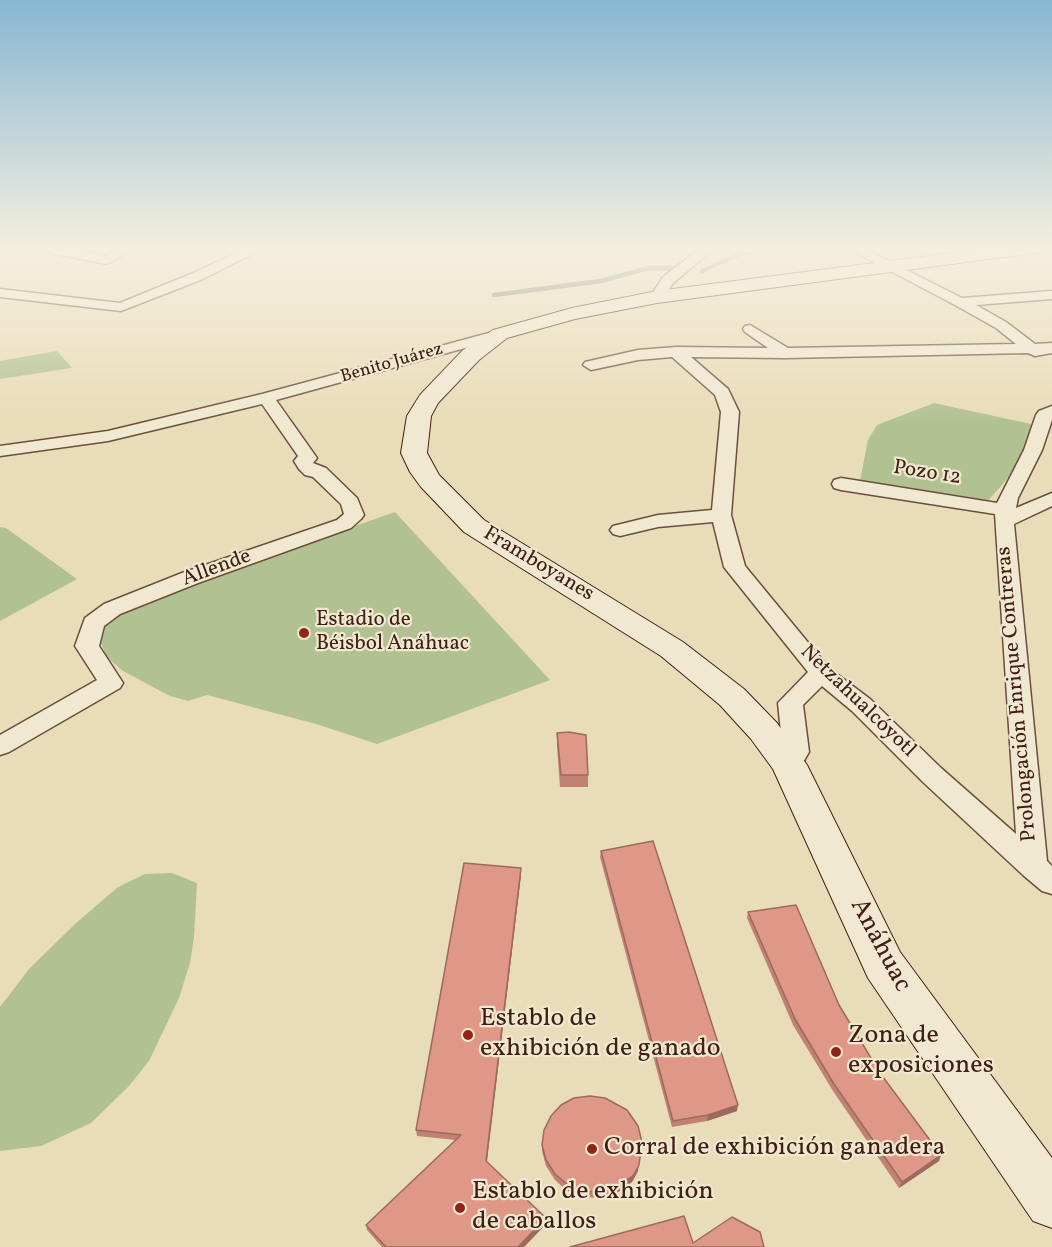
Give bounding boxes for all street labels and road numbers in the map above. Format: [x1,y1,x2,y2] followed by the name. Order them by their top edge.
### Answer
[338,339,446,389] street label: Benito Juárez
[891,456,963,492] street label: Pozo 12
[478,522,598,608] street label: Framboyanes
[179,545,255,593] street label: Allende
[993,545,1043,843] street label: Prolongación Enrique Contreras
[794,640,920,764] street label: Netzahualcóyotl
[841,894,917,998] street label: Anáhuac

